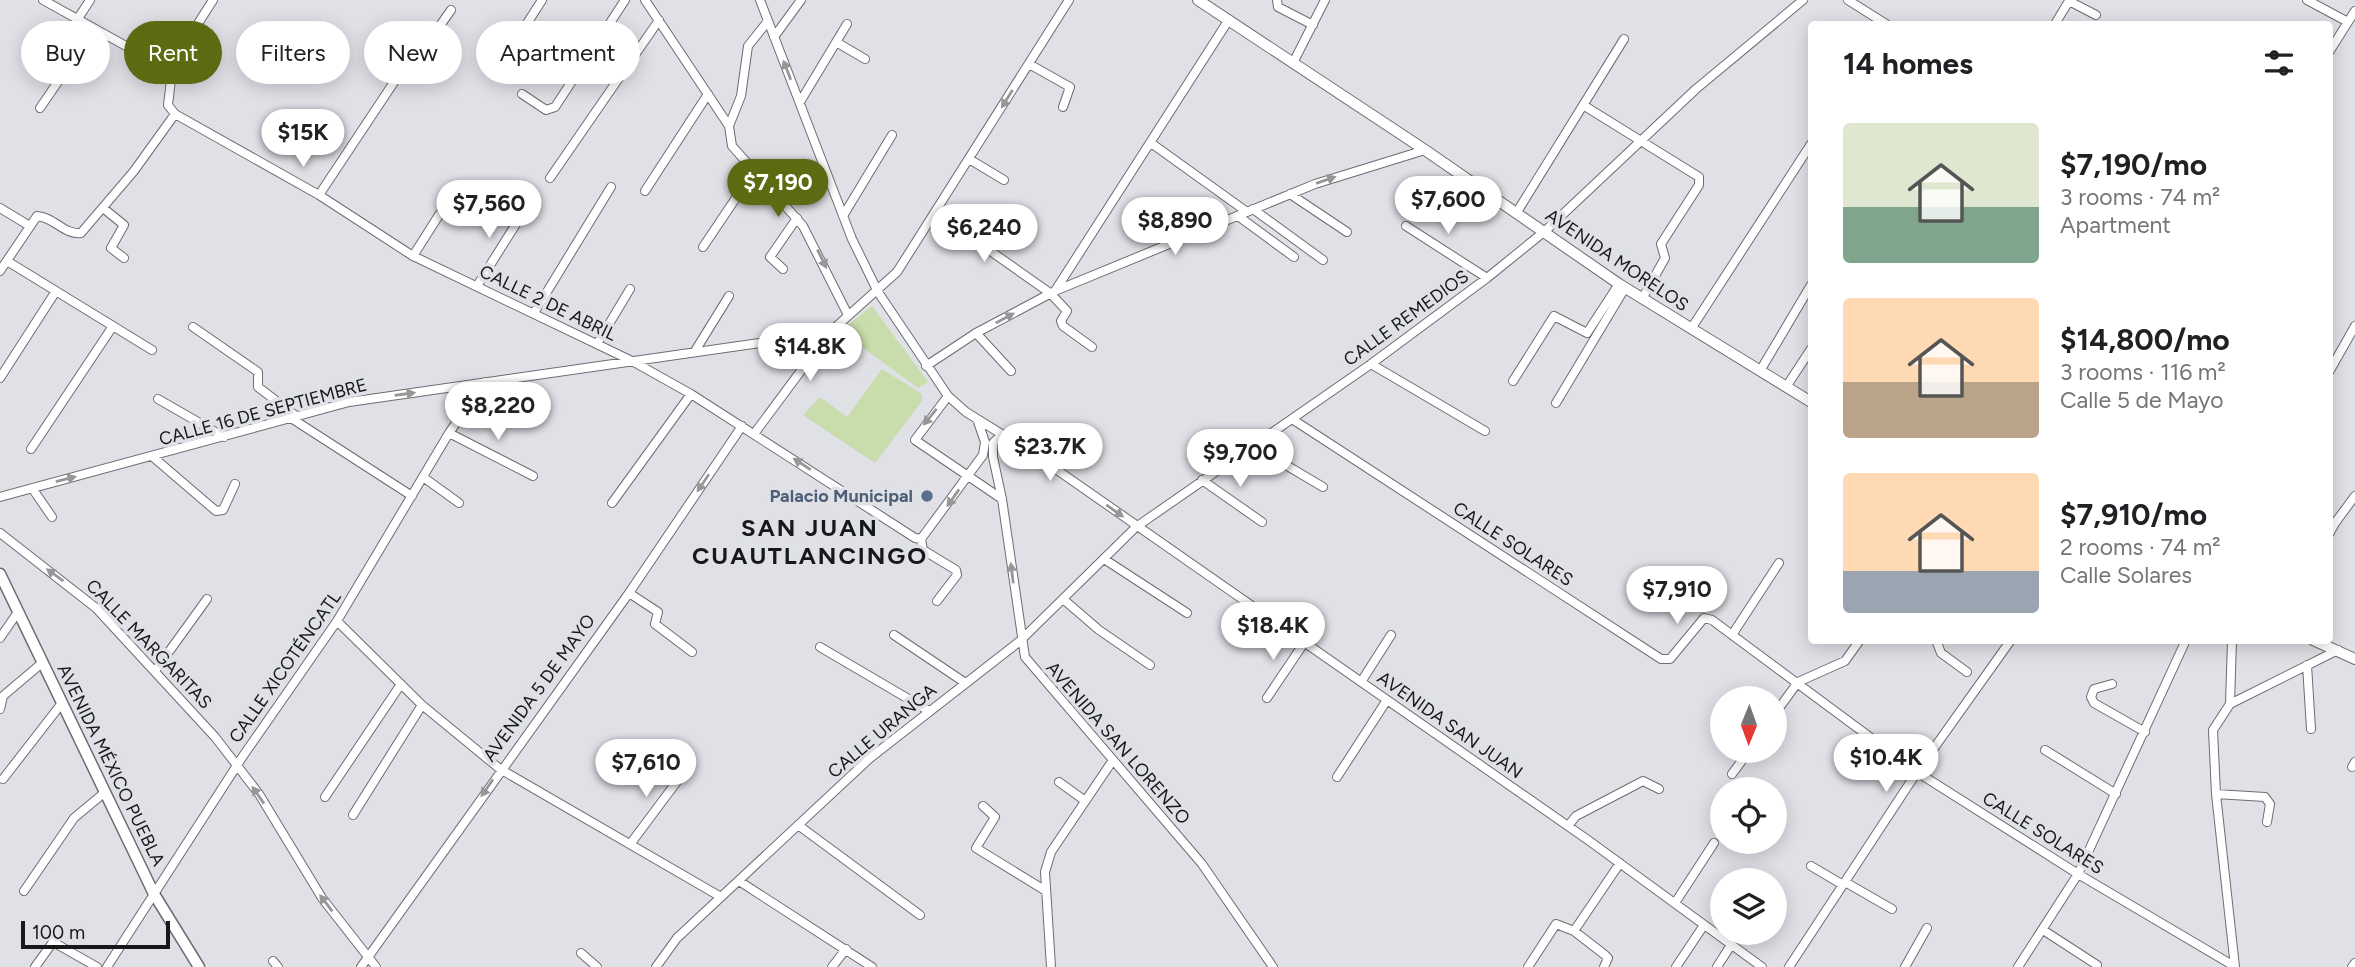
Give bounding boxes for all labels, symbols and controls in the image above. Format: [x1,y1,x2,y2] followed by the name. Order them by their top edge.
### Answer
[21,21,110,84] chip: Buy
[124,21,222,84] chip: Rent
[236,21,350,84] chip: Filters
[364,21,462,84] chip: New
[476,21,640,84] chip: Apartment
[2260,44,2298,82] icon: filters
[1843,45,1973,82] text: 14 homes
[782,60,793,81] one-way arrow
[1000,89,1013,109] one-way arrow
[262,110,344,169] pin: $15K
[277,118,329,146] text: $15K
[2060,146,2207,183] text: $7,190/mo
[1899,151,1983,235] icon: home
[721,160,835,219] pin: $7,190
[743,168,813,196] text: $7,190
[1316,174,1337,185] one-way arrow
[1391,176,1505,236] pin: $7,600
[432,180,546,240] pin: $7,560
[2060,183,2220,211] text: 3 rooms · 74 m²
[1411,185,1485,213] text: $7,600
[452,189,526,217] text: $7,560
[1118,198,1232,257] pin: $8,890
[927,204,1041,264] pin: $6,240
[1541,204,1693,316] street label: AVENIDA MORELOS
[1137,206,1213,234] text: $8,890
[2060,211,2171,239] text: Apartment
[947,213,1021,241] text: $6,240
[816,249,827,270] one-way arrow
[476,260,621,346] street label: CALLE 2 DE ABRIL
[1339,265,1473,371] street label: CALLE REMEDIOS
[995,312,1015,324] one-way arrow
[2060,321,2230,358] text: $14,800/mo
[753,324,867,383] pin: $14.8K
[1899,326,1983,410] icon: home
[774,332,846,360] text: $14.8K
[2060,358,2226,386] text: 3 rooms · 116 m²
[157,374,369,450] street label: CALLE 16 DE SEPTIEMBRE
[441,382,555,442] pin: $8,220
[2060,386,2223,414] text: Calle 5 de Mayo
[394,388,416,399] one-way arrow
[461,391,535,419] text: $8,220
[923,409,938,426] one-way arrow
[993,424,1107,483] pin: $23.7K
[1183,430,1297,489] pin: $9,700
[1014,432,1086,460] text: $23.7K
[1203,438,1277,466] text: $9,700
[792,458,812,471] one-way arrow
[55,473,77,484] one-way arrow
[697,473,710,493] one-way arrow
[769,485,913,507] place label: Palacio Municipal
[919,488,935,504] marker: Palacio Municipal
[946,489,960,507] one-way arrow
[2060,496,2207,533] text: $7,910/mo
[1449,497,1577,591] street label: CALLE SOLARES
[1899,501,1983,585] icon: home
[1106,504,1124,518] one-way arrow
[692,513,928,570] district label: SAN JUAN CUAUTLANCINGO
[2060,533,2221,561] text: 2 rooms · 74 m²
[2060,561,2192,589] text: Calle Solares
[1006,562,1017,584] one-way arrow
[1620,566,1734,626] pin: $7,910
[46,568,64,582] one-way arrow
[82,575,216,713] street label: CALLE MARGARITAS
[1642,575,1712,603] text: $7,910
[224,586,346,747] street label: CALLE XICOTÉNCATL
[1216,602,1330,662] pin: $18.4K
[478,610,600,766] street label: AVENIDA 5 DE MAYO
[1237,611,1309,639] text: $18.4K
[1041,657,1195,829] street label: AVENIDA SAN LORENZO
[52,660,170,870] street label: AVENIDA MÉXICO PUEBLA
[1373,667,1527,783] street label: AVENIDA SAN JUAN
[823,679,941,783] street label: CALLE URANGA
[1710,686,1787,763] north arrow
[1710,686,1787,945] map controls
[1829,734,1943,794] pin: $10.4K
[589,740,703,799] pin: $7,610
[1850,743,1922,771] text: $10.4K
[611,748,681,776] text: $7,610
[1710,777,1787,854] button: locate
[480,779,494,797] one-way arrow
[252,786,266,804] one-way arrow
[1978,787,2108,879] street label: CALLE SOLARES
[1710,868,1787,945] button: layers
[319,893,333,912] one-way arrow
[21,918,170,950] scale bar
[32,921,85,944] text: 100 m

